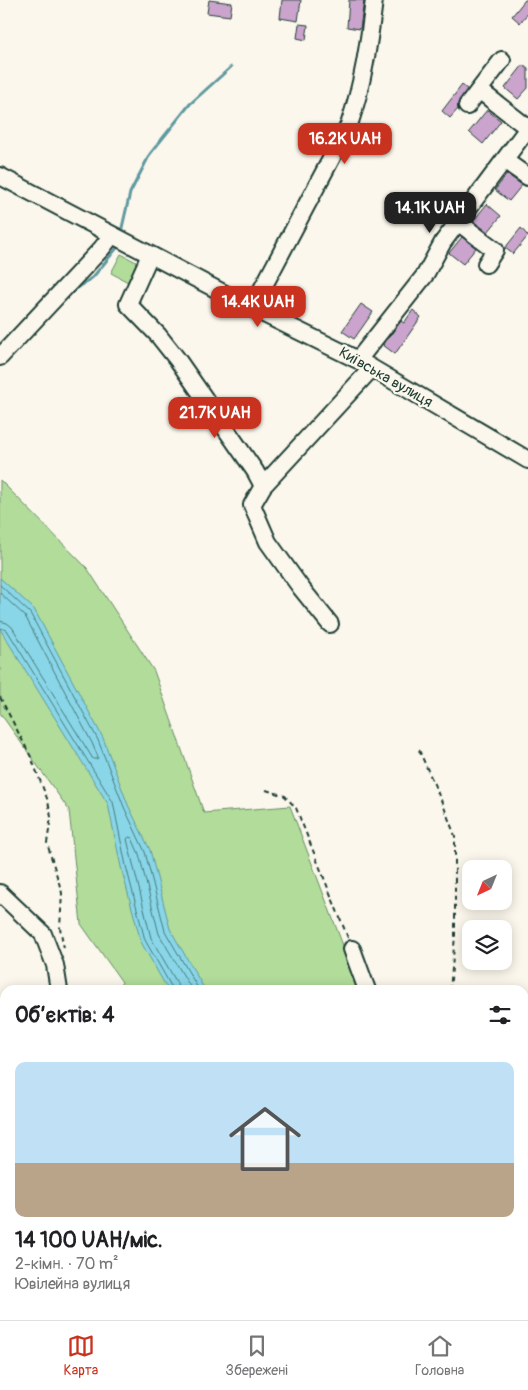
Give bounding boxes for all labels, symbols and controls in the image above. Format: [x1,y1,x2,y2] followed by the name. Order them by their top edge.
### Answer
[288,122,402,165] pin: 16.2K UAH
[309,129,381,149] text: 16.2K UAH
[373,192,487,234] pin: 14.1K UAH
[395,198,465,218] text: 14.1K UAH
[201,286,315,328] pin: 14.4K UAH
[222,292,294,312] text: 14.4K UAH
[336,343,436,412] street label: Київська вулиця
[158,396,272,439] pin: 21.7K UAH
[179,403,251,423] text: 21.7K UAH
[462,860,512,910] north arrow
[462,860,512,970] map controls
[462,920,512,970] button: layers
[486,1001,514,1029] icon: filters
[15,1002,114,1029] text: Об’єктів: 4
[220,1094,310,1184] icon: home
[15,1227,163,1254] text: 14 100 UAH/міс.
[15,1254,119,1274] text: 2-кімн. · 70 m²
[15,1274,130,1294] text: Ювілейна вулиця
[64,1332,98,1379] tab: Карта
[225,1332,288,1379] tab: Збережені
[415,1332,464,1379] tab: Головна

